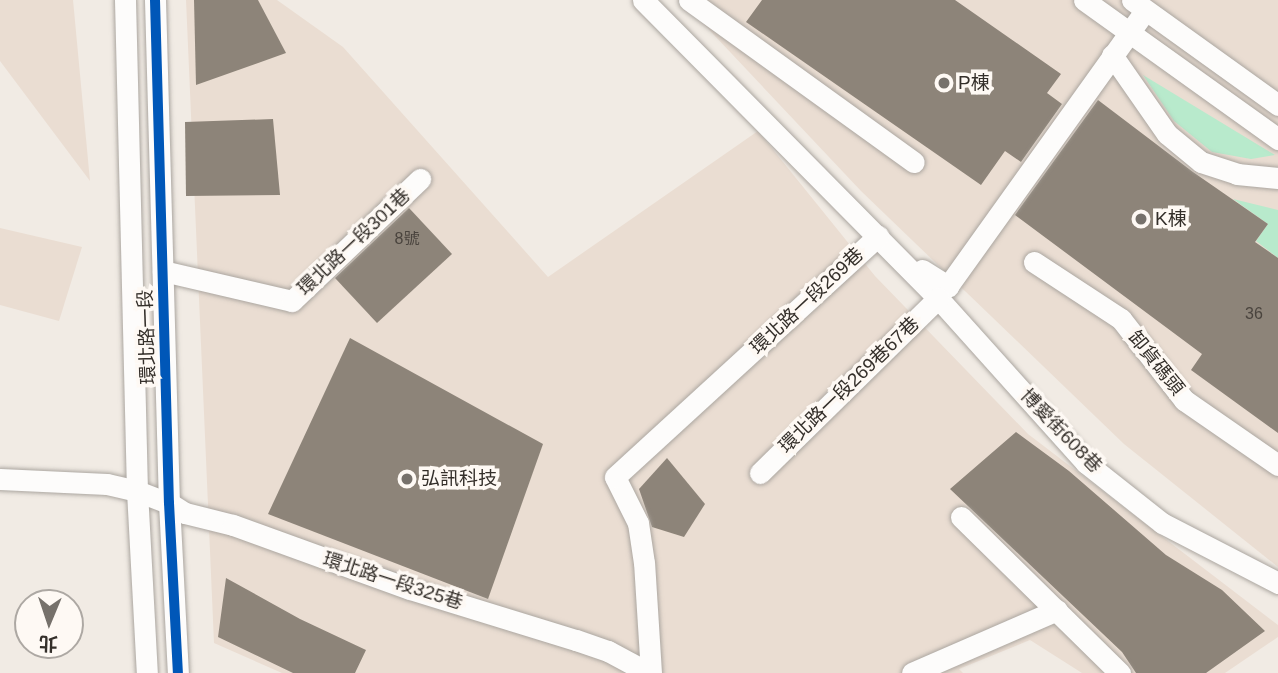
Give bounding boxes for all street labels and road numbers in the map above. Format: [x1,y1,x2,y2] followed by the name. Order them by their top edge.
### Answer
[293,184,415,300] street label: 環北路一段301巷
[746,243,868,359] street label: 環北路一段269巷
[134,289,160,385] street label: 環北路一段
[774,312,924,458] street label: 環北路一段269巷67巷
[1123,326,1189,400] street label: 卸貨碼頭
[1015,384,1107,478] street label: 博愛街608巷
[320,548,466,614] street label: 環北路一段325巷

